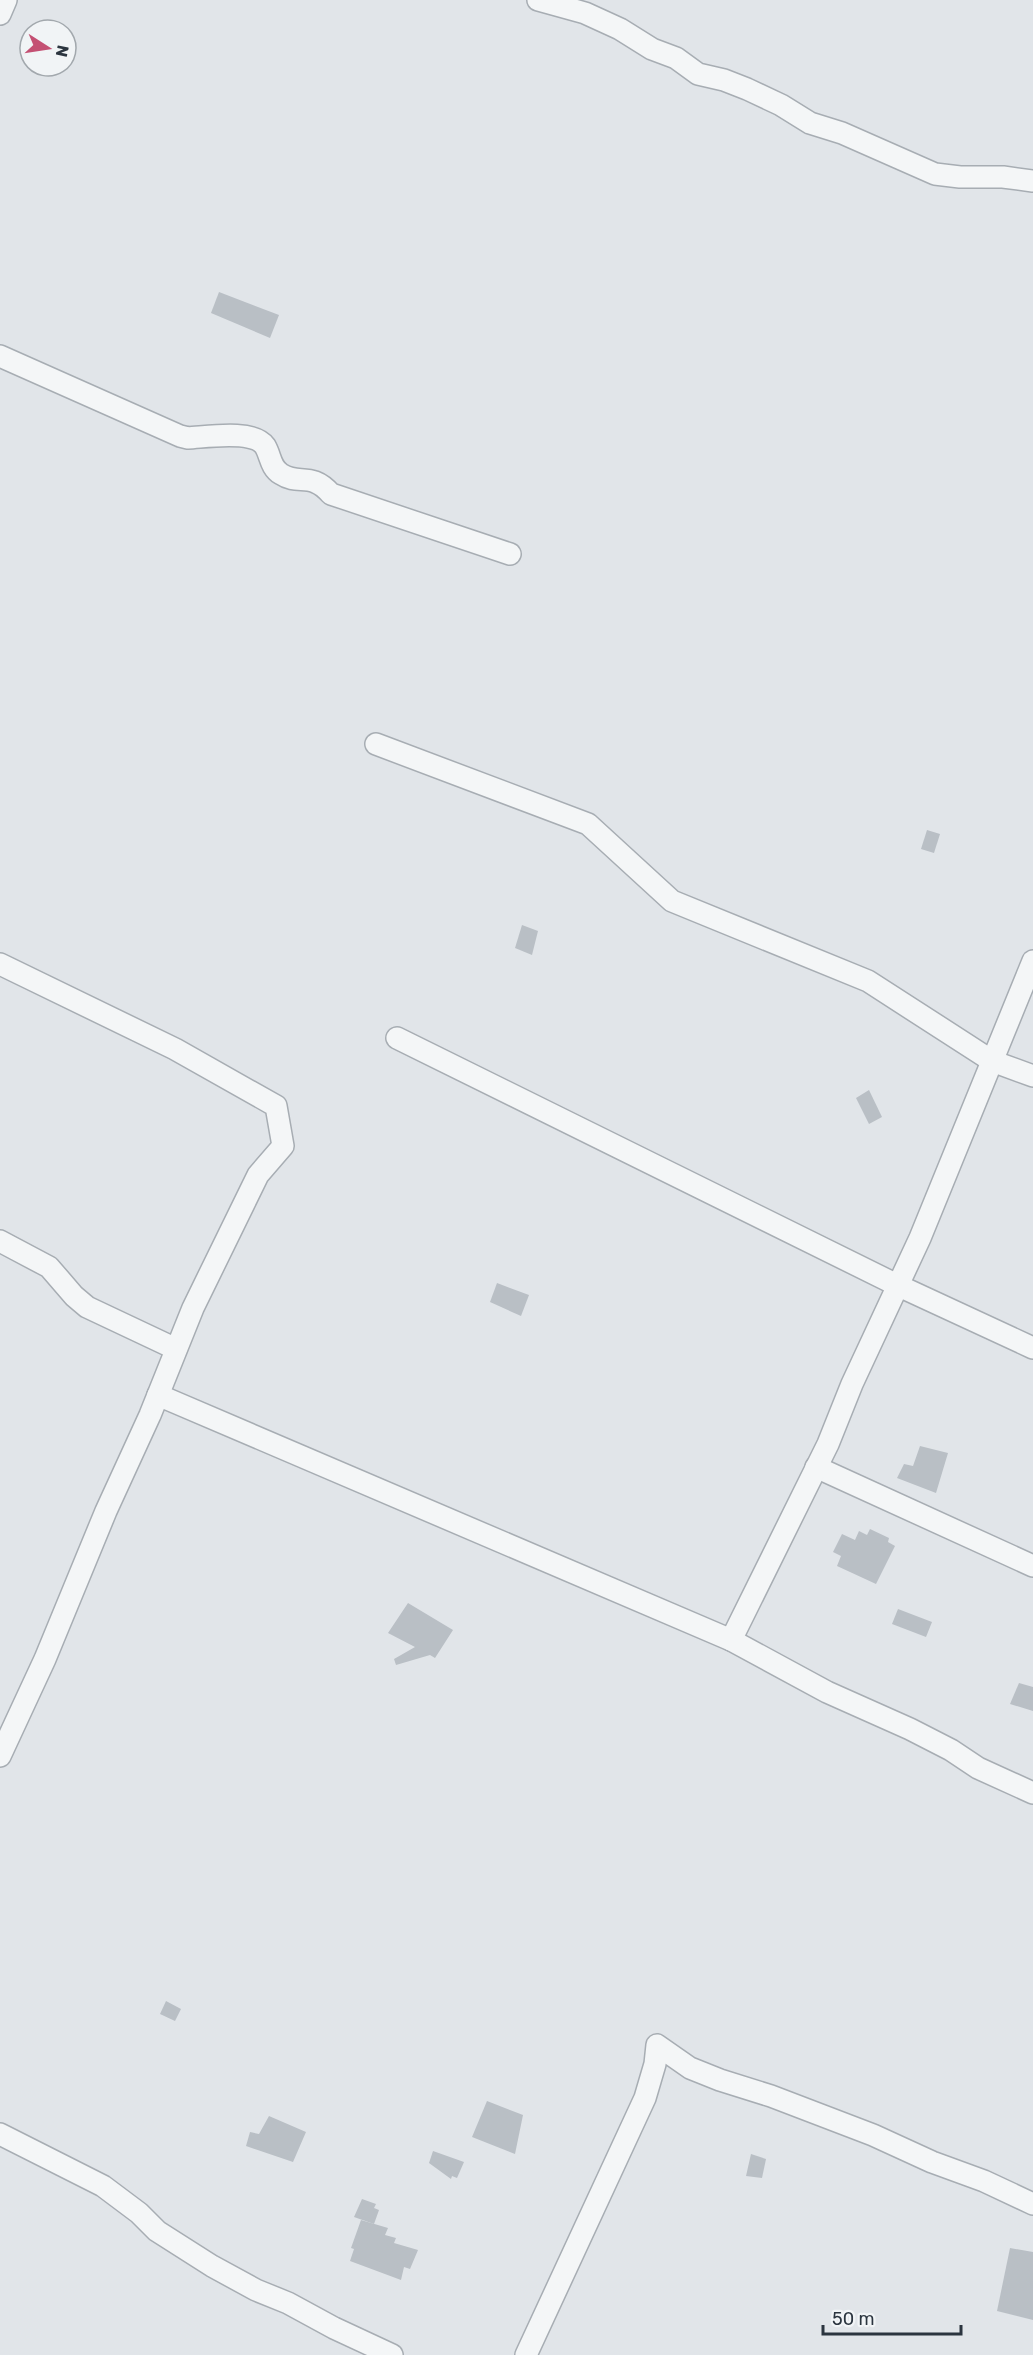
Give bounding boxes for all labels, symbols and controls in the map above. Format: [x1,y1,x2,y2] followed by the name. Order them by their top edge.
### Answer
[18,18,78,78] north arrow
[52,43,73,59] text: N
[823,2298,961,2336] scale bar
[832,2308,875,2330] text: 50 m

